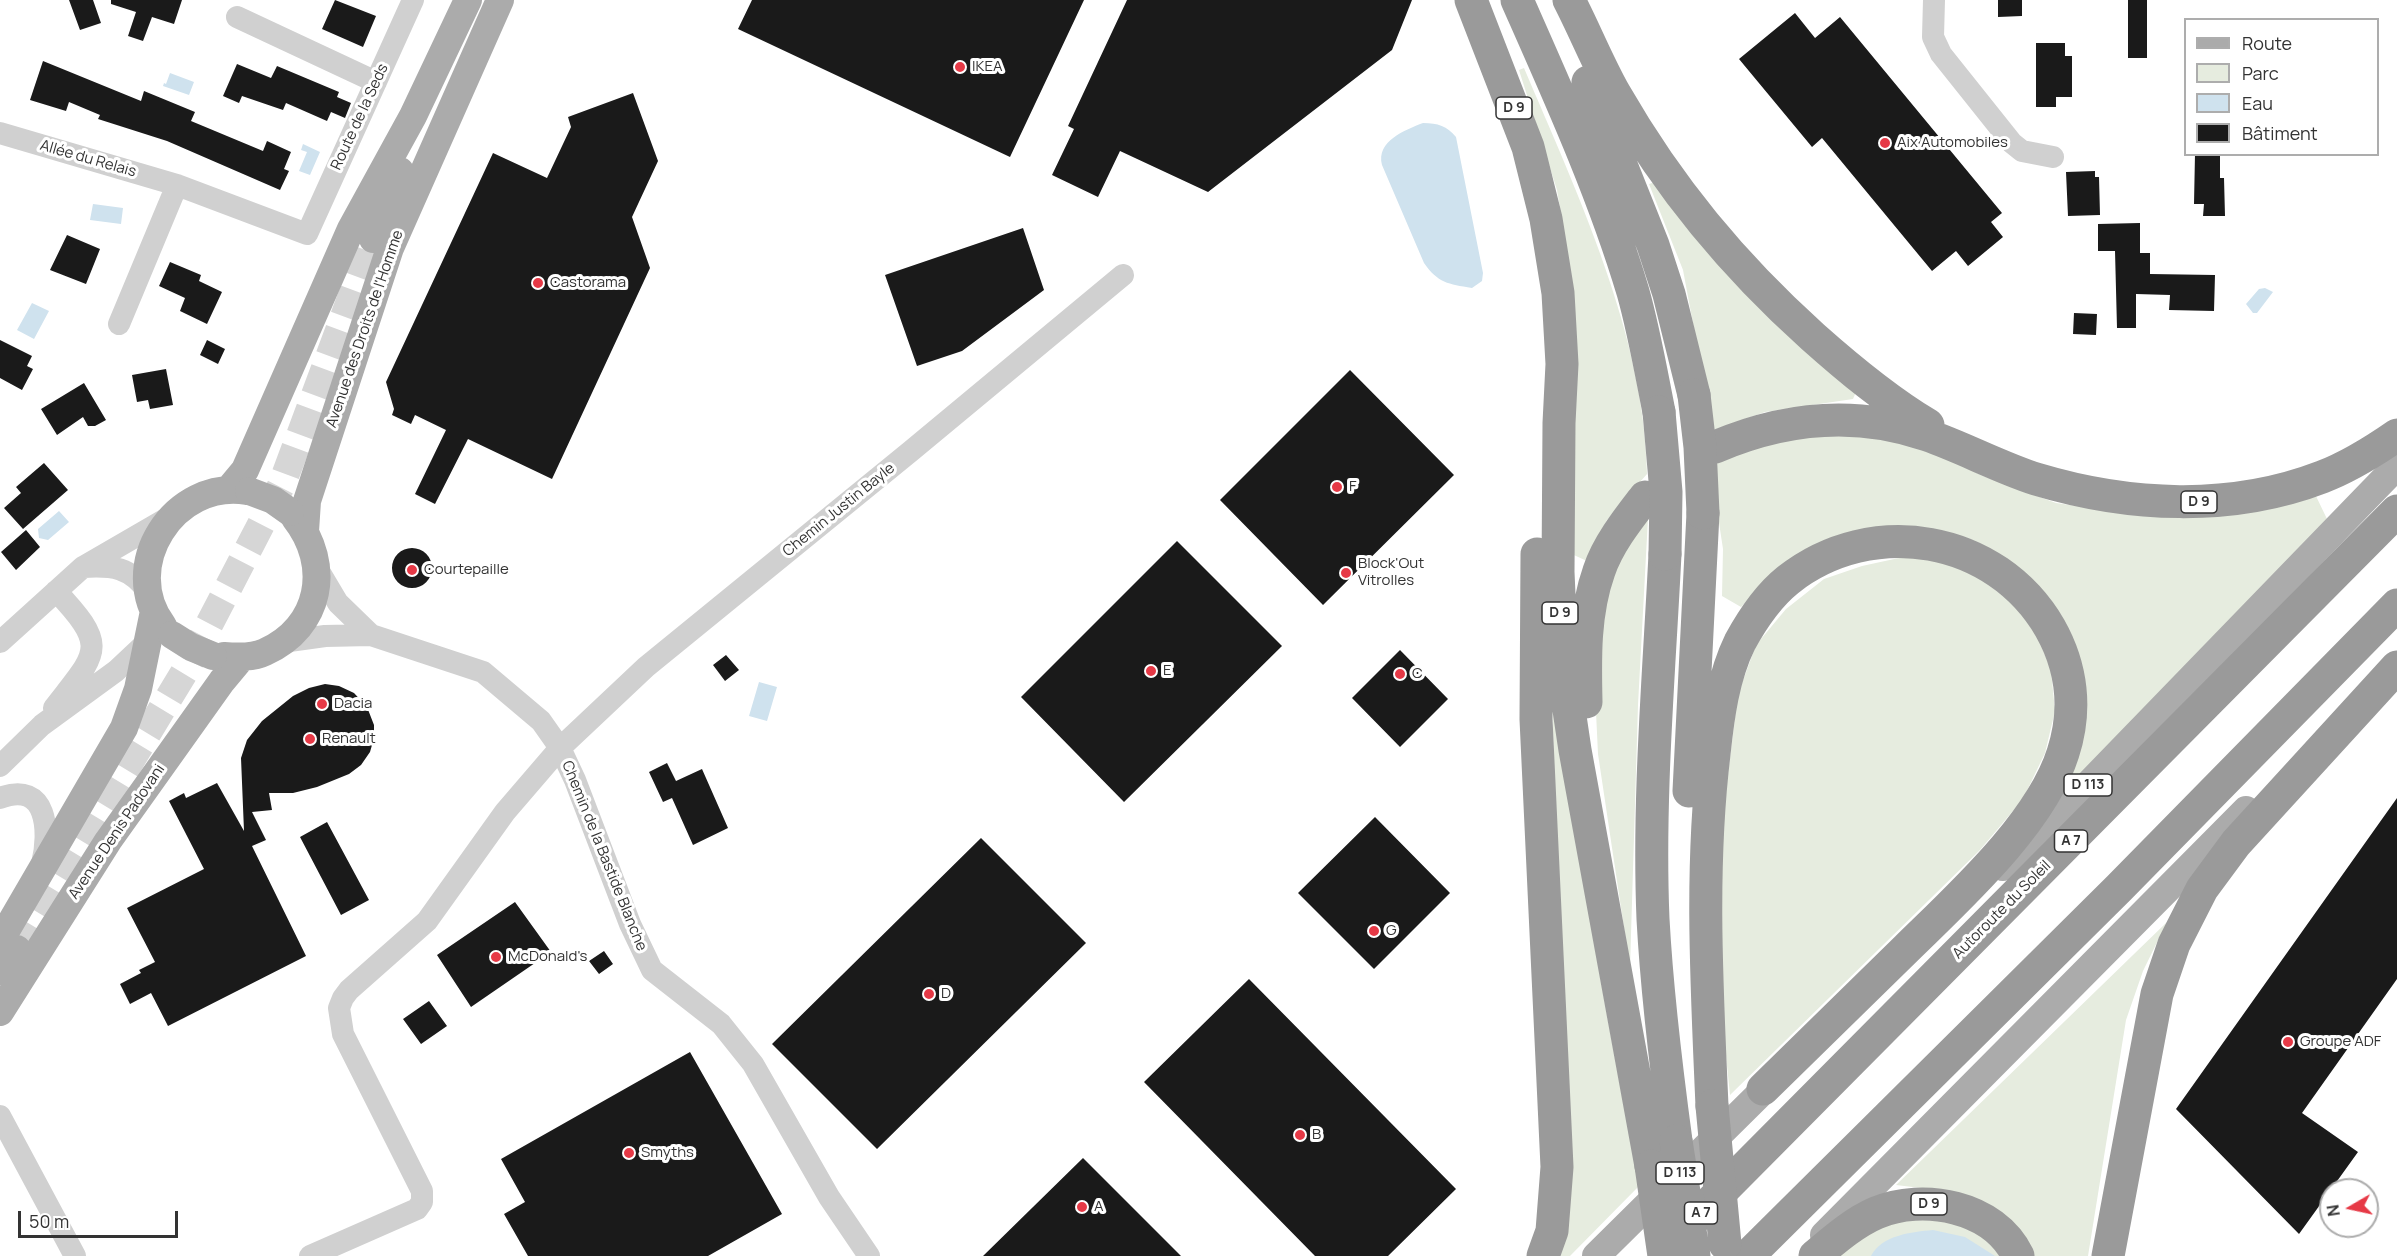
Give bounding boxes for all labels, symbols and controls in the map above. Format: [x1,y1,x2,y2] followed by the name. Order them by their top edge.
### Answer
[2184,18,2379,156] legend
[2242,31,2292,55] text: Route
[972,58,1002,76] place label: IKEA
[953,60,967,74] marker: IKEA
[328,61,392,173] street label: Route de la Seds
[2242,61,2279,85] text: Parc
[2242,91,2273,115] text: Eau
[1496,97,1532,119] road number: D 9
[2242,121,2318,145] text: Bâtiment
[1897,134,2008,152] place label: Aix Automobiles
[1878,136,1892,150] marker: Aix Automobiles
[38,137,138,181] street label: Allée du Relais
[323,228,407,430] street label: Avenue des Droits de l'Homme
[550,274,626,292] place label: Castorama
[531,276,545,290] marker: Castorama
[779,459,899,561] street label: Chemin Justin Bayle
[1349,478,1357,496] place label: F
[1330,480,1344,494] marker: F
[2181,491,2217,513] road number: D 9
[1358,555,1424,590] place label: Block'Out Vitrolles
[424,561,509,579] place label: Courtepaille
[405,563,419,577] marker: Courtepaille
[1339,566,1353,580] marker: Block'Out Vitrolles
[1542,602,1578,624] road number: D 9
[1163,662,1172,680] place label: E
[1144,664,1158,678] marker: E
[1412,665,1423,683] place label: C
[1393,667,1407,681] marker: C
[334,695,372,713] place label: Dacia
[315,697,329,711] marker: Dacia
[322,730,376,748] place label: Renault
[303,732,317,746] marker: Renault
[558,758,650,954] street label: Chemin de la Bastide Blanche
[65,761,169,903] street label: Avenue Denis Padovani
[2064,774,2112,796] road number: D 113
[2054,830,2088,852] road number: A 7
[1949,857,2055,963] street label: Autoroute du Soleil
[1386,922,1397,940] place label: G
[1367,924,1381,938] marker: G
[508,948,587,966] place label: McDonald's
[489,950,503,964] marker: McDonald's
[941,985,951,1003] place label: D
[922,987,936,1001] marker: D
[2300,1033,2381,1051] place label: Groupe ADF
[2281,1035,2295,1049] marker: Groupe ADF
[1312,1126,1321,1144] place label: B
[1293,1128,1307,1142] marker: B
[641,1144,694,1162] place label: Smyths
[622,1146,636,1160] marker: Smyths
[1656,1162,1704,1184] road number: D 113
[2319,1178,2379,1238] north arrow
[1911,1193,1947,1215] road number: D 9
[1094,1198,1104,1216] place label: A
[21,1199,182,1237] scale bar
[1075,1200,1089,1214] marker: A
[1684,1202,1718,1224] road number: A 7
[2321,1203,2345,1218] text: N
[29,1209,69,1233] text: 50 m

